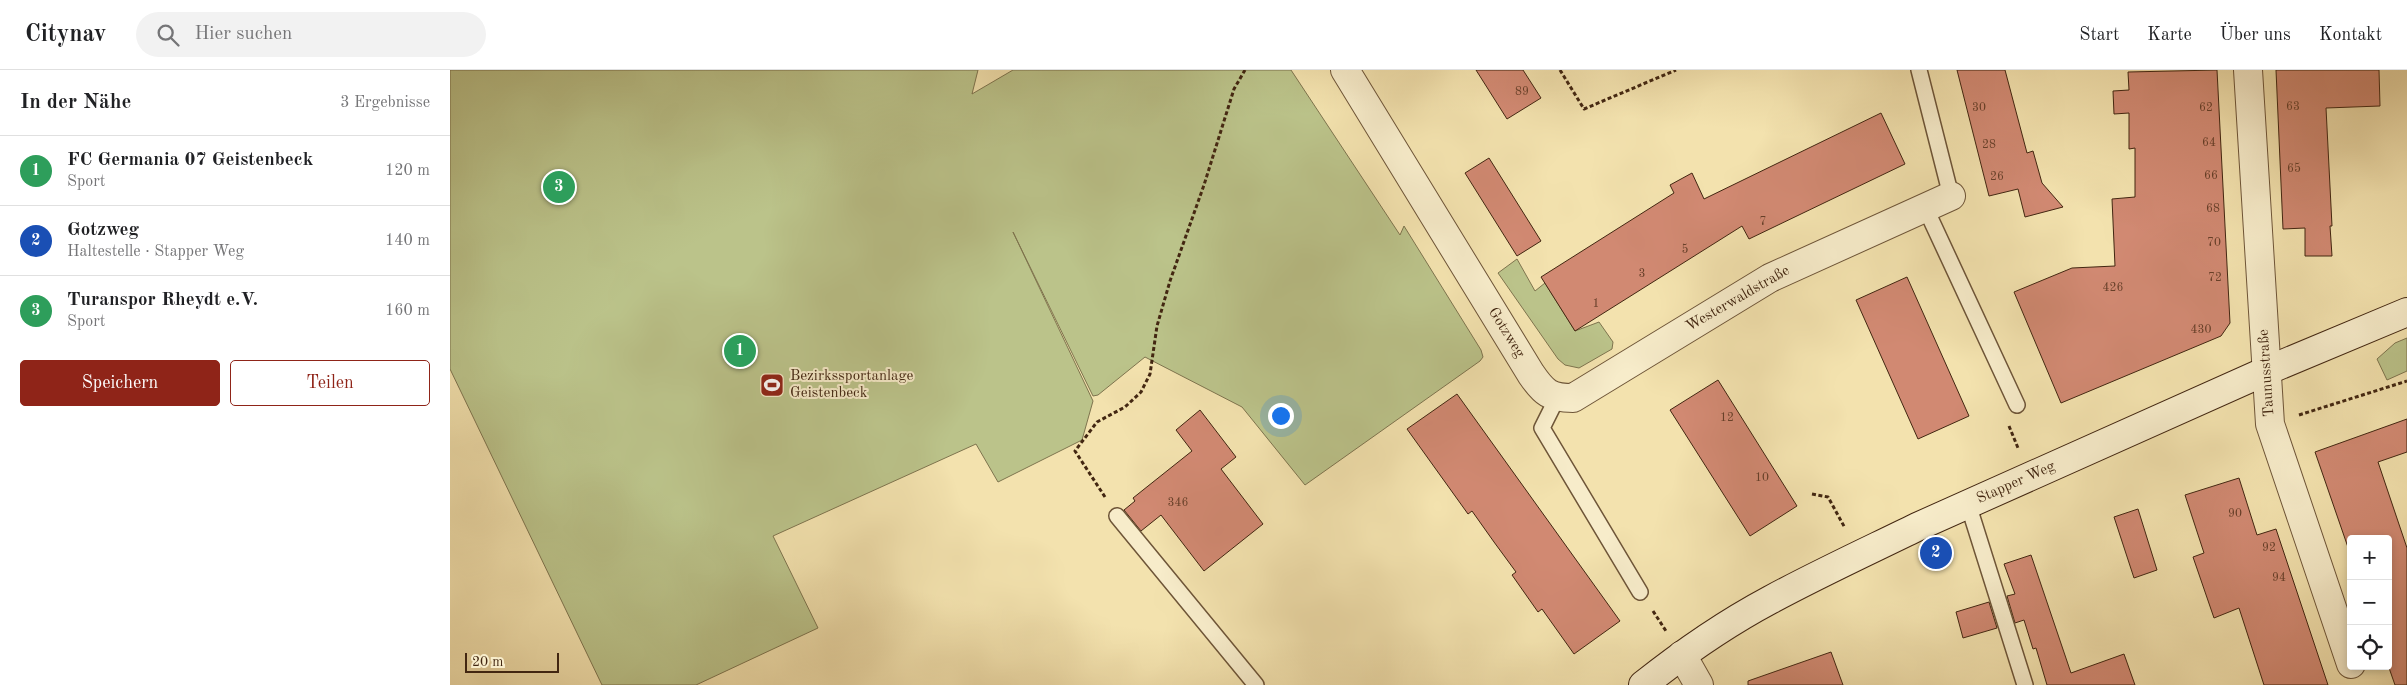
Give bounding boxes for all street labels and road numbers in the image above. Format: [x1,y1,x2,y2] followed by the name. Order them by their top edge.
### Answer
[1684,263,1792,335] street label: Westerwaldstraße
[1485,305,1527,361] street label: Gotzweg
[2256,328,2278,417] street label: Taunusstraße
[1974,459,2058,507] street label: Stapper Weg

